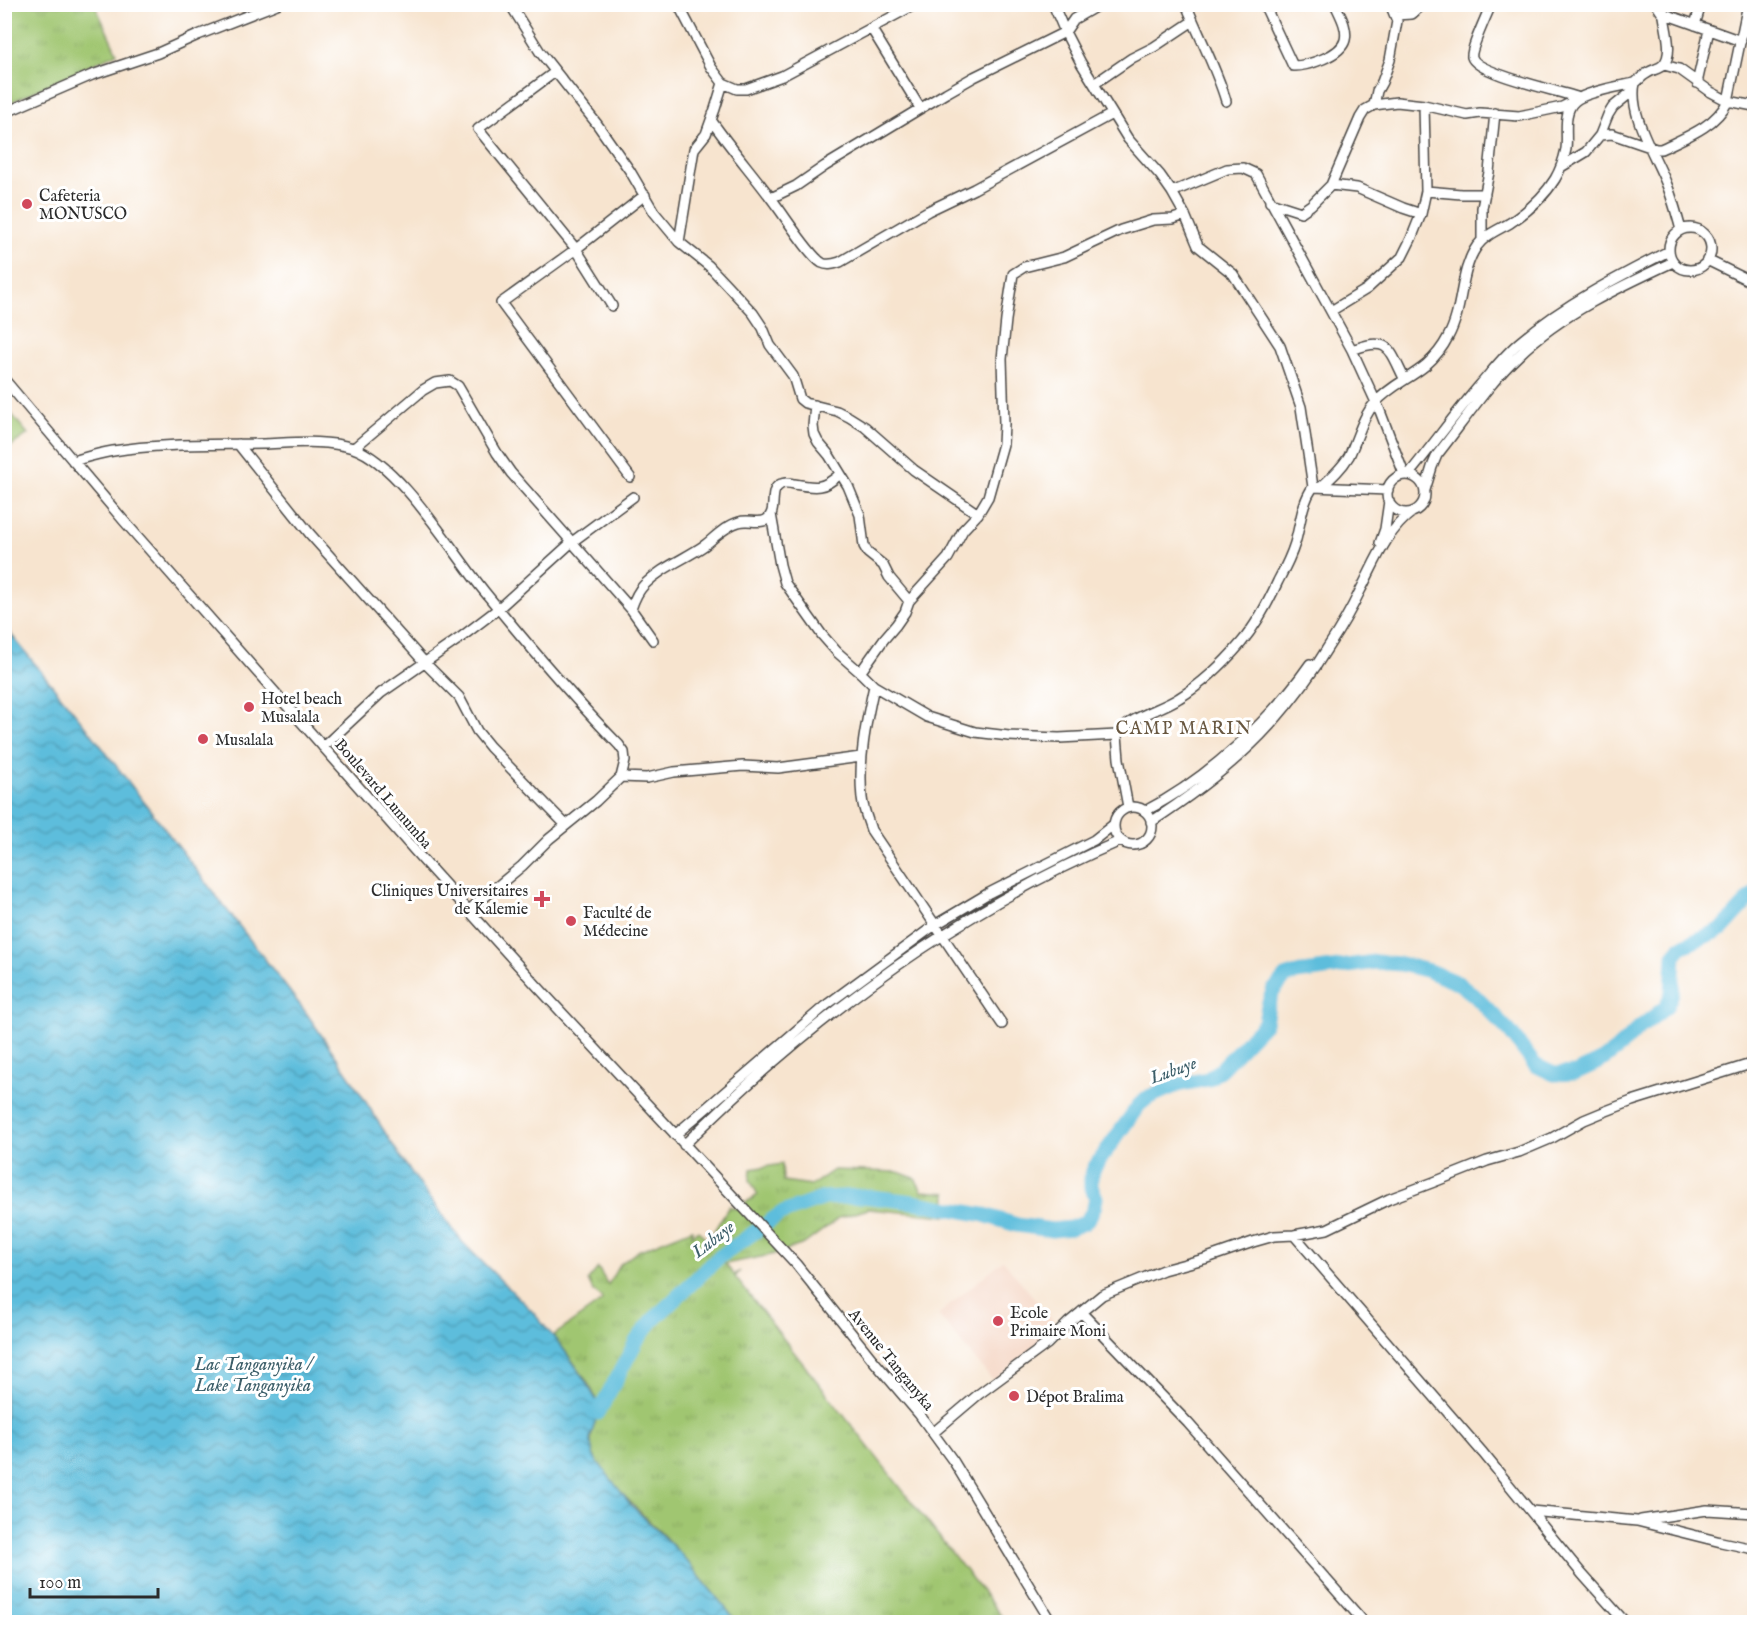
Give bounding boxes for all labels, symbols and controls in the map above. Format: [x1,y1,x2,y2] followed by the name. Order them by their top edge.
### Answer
[39,187,127,225] place label: Cafeteria MONUSCO
[20,197,34,211] marker: Cafeteria MONUSCO
[261,690,343,728] place label: Hotel beach Musalala
[242,700,256,714] marker: Hotel beach Musalala
[1115,718,1253,741] district label: CAMP MARIN
[215,731,273,751] place label: Musalala
[196,732,210,746] marker: Musalala
[329,735,436,853] street label: Boulevard Lumumba
[371,882,528,920] place label: Cliniques Universitaires de Kalemie
[533,890,551,908] marker: Cliniques Universitaires de Kalemie
[583,904,652,942] place label: Faculté de Médecine
[564,914,578,928] marker: Faculté de Médecine
[1146,1052,1200,1091] water label: Lubuye
[687,1216,740,1265] water label: Lubuye
[843,1304,938,1415] street label: Avenue Tanganyka
[1010,1304,1106,1342] place label: Ecole Primaire Moni
[991,1314,1005,1328] marker: Ecole Primaire Moni
[194,1354,315,1398] water label: Lac Tanganyika / Lake Tanganyika
[1026,1388,1124,1408] place label: Dépot Bralima
[1007,1389,1021,1403] marker: Dépot Bralima
[30,1561,158,1599] scale bar
[39,1572,81,1595] text: 100 m

